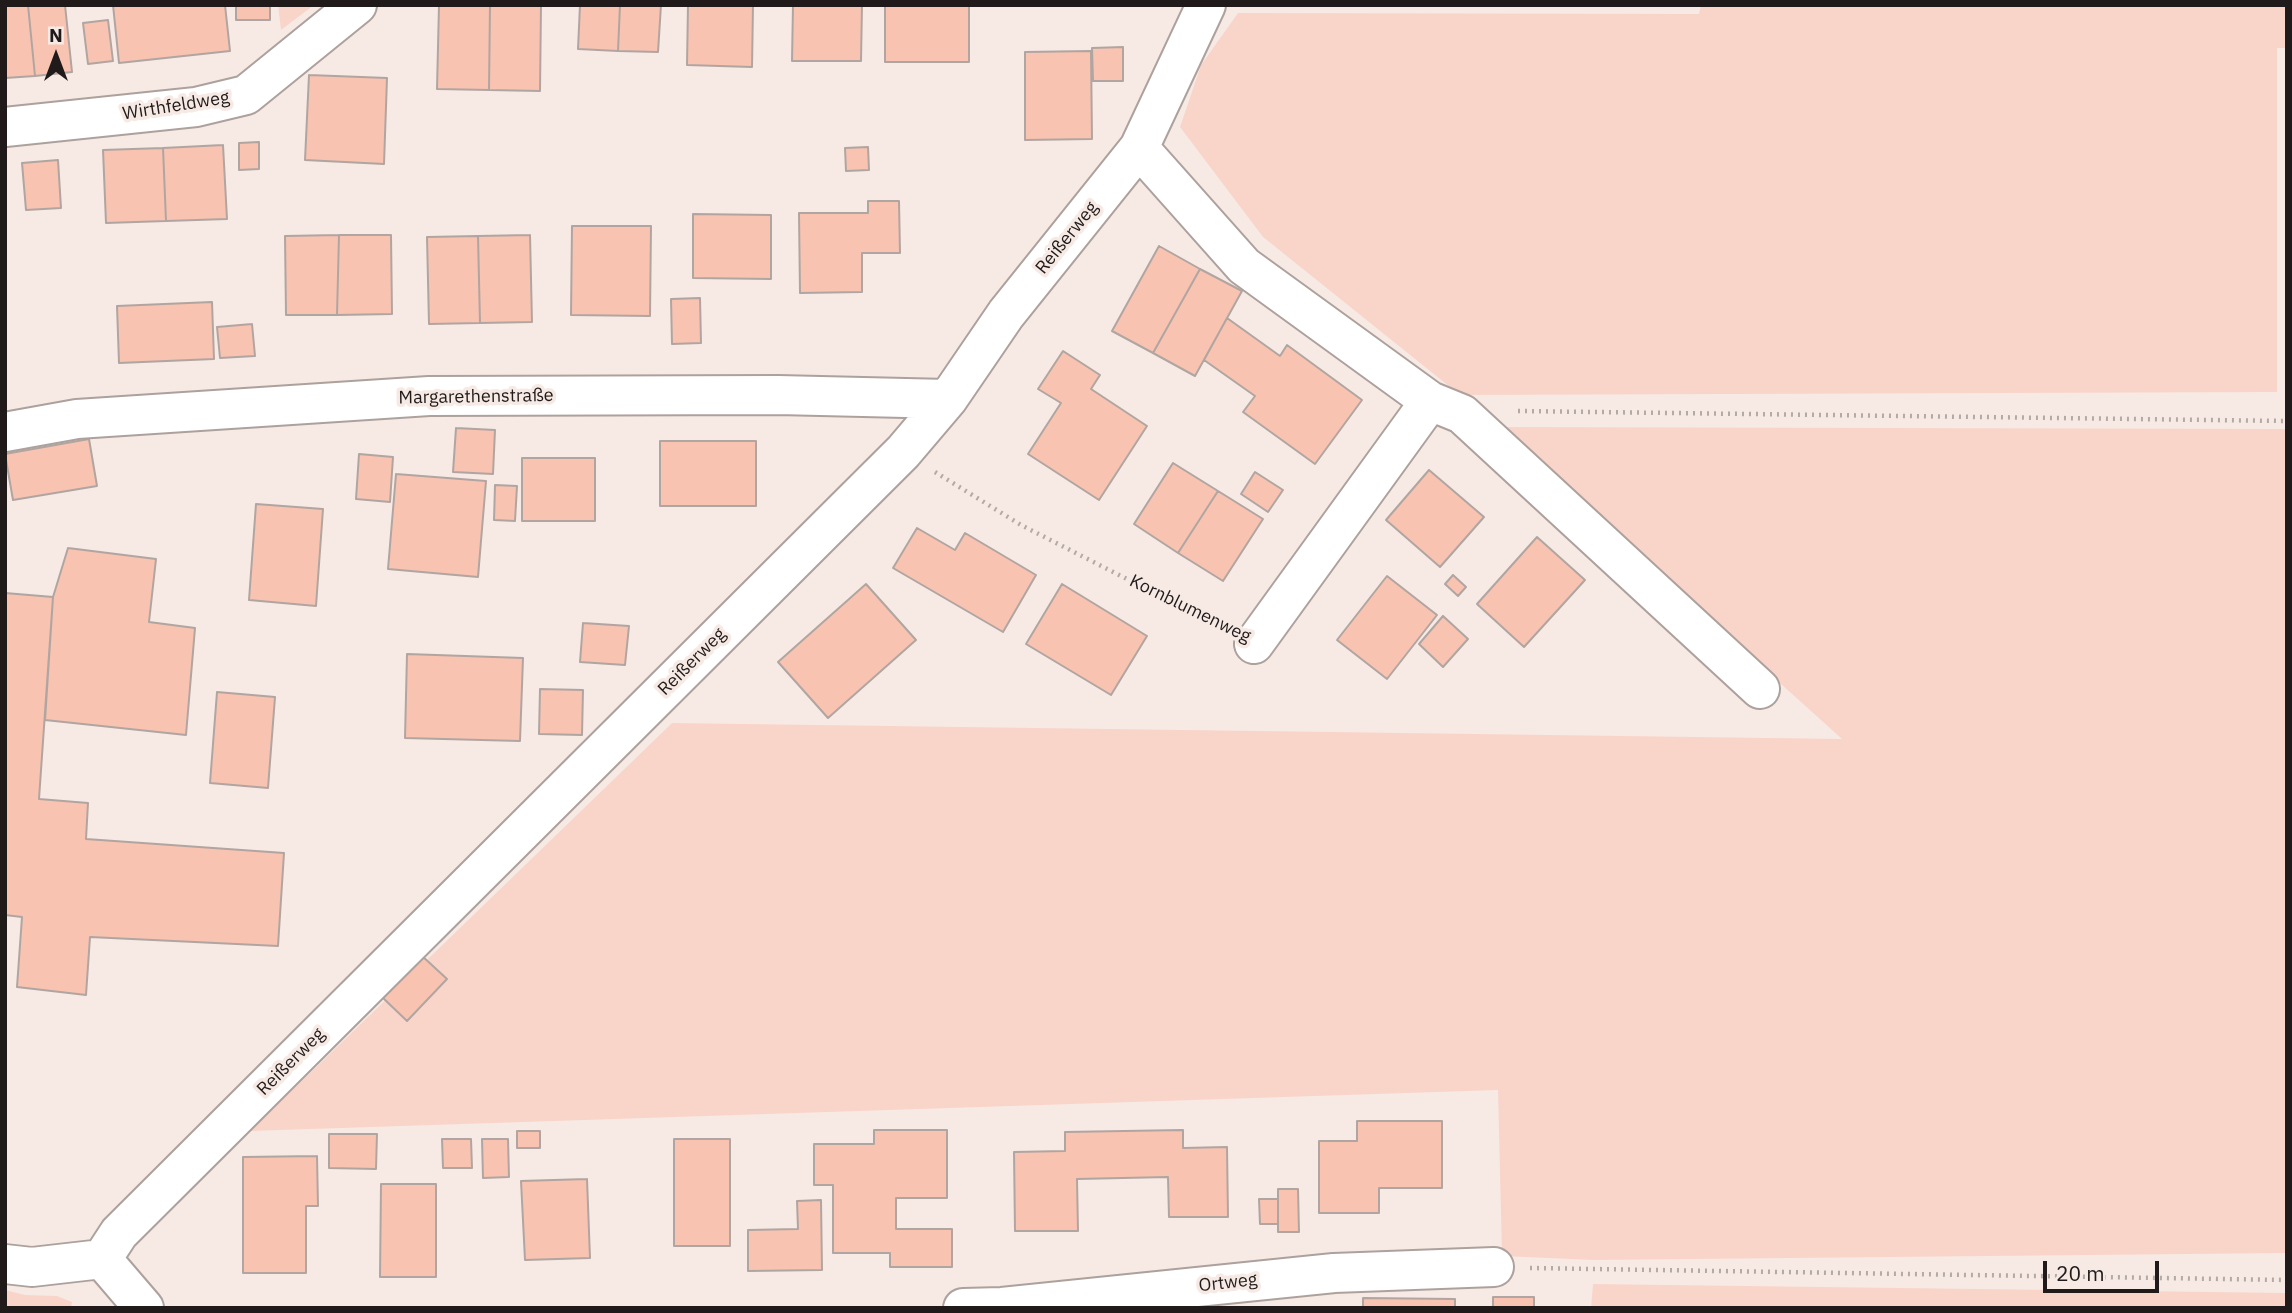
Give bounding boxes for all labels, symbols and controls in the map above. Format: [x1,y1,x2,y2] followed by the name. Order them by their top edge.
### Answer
[21,21,91,91] north arrow
[49,23,63,47] text: N
[121,87,231,125] street label: Wirthfeldweg
[1031,197,1103,279] street label: Reißerweg
[398,385,554,409] street label: Margarethenstraße
[1126,570,1254,648] street label: Kornblumenweg
[654,624,730,700] street label: Reißerweg
[253,1024,329,1100] street label: Reißerweg
[2047,1246,2162,1290] scale bar
[2056,1259,2105,1287] text: 20 m
[1198,1269,1258,1297] street label: Ortweg

